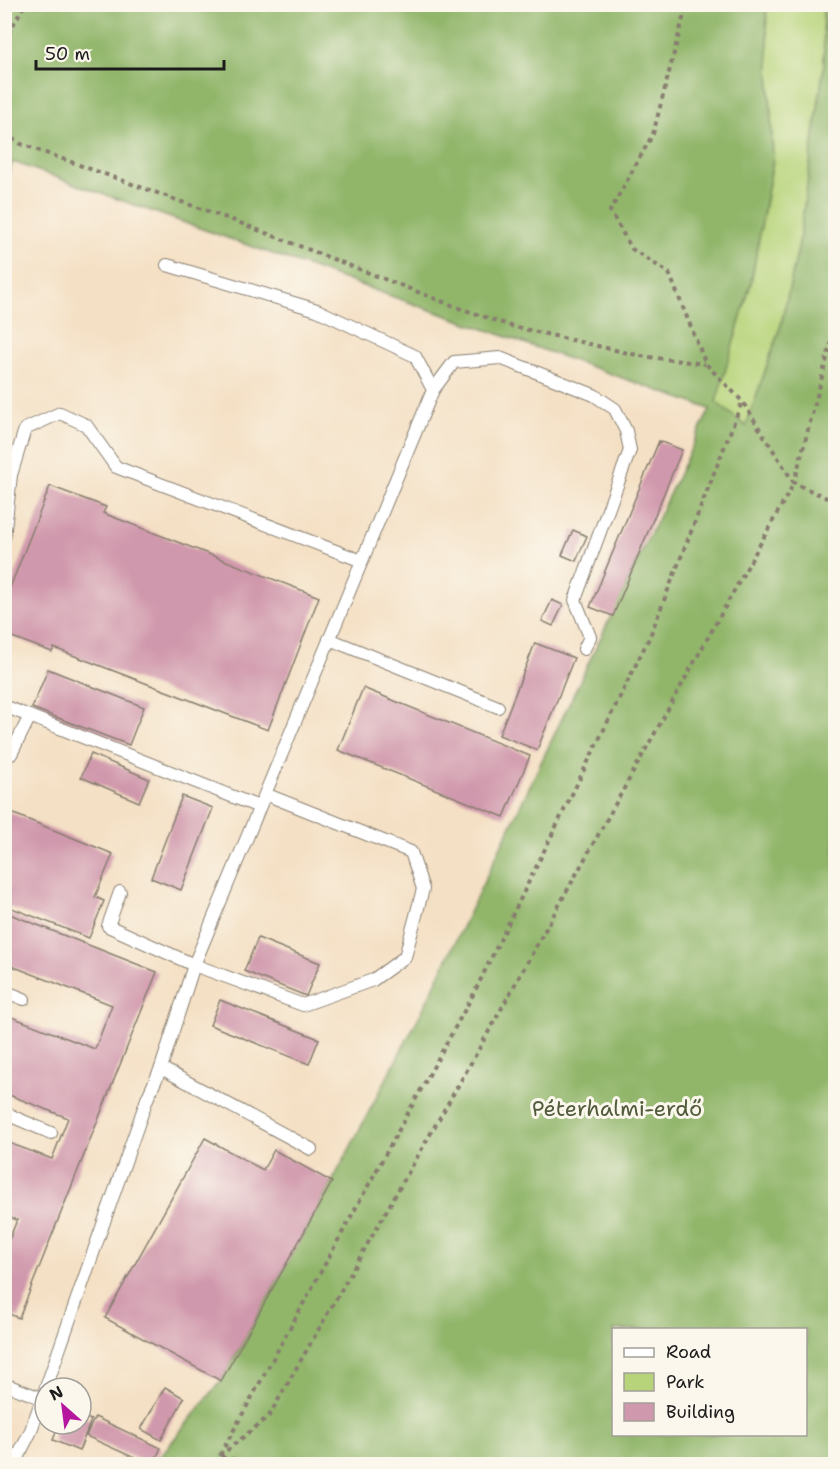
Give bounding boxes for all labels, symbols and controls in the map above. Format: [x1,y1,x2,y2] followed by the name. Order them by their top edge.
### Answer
[36,33,224,71] scale bar
[45,42,90,66] text: 50 m
[532,1094,702,1123] park label: Péterhalmi-erdő
[612,1328,807,1436] legend
[666,1340,711,1364] text: Road
[666,1370,705,1394] text: Park
[33,1376,93,1436] north arrow
[46,1381,67,1405] text: N
[666,1400,735,1424] text: Building

